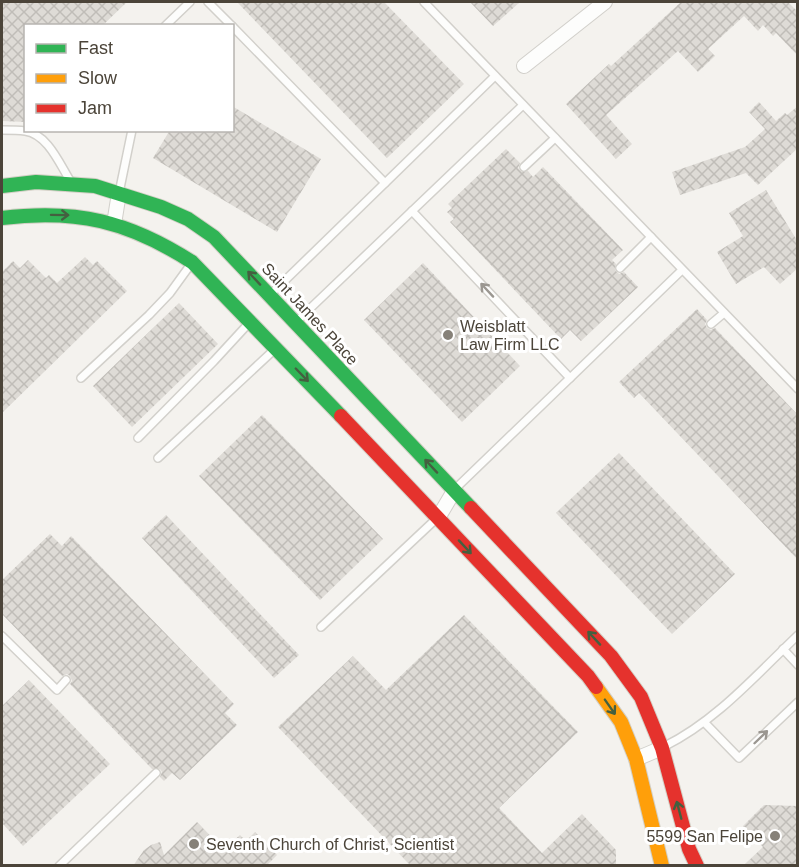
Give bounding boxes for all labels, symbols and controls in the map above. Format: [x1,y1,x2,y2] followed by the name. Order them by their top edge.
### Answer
[24,24,234,132] legend
[78,38,113,58] text: Fast
[78,68,118,88] text: Slow
[78,98,112,118] text: Jam
[49,209,69,221] one-way arrow
[259,260,361,368] street label: Saint James Place
[247,271,261,286] one-way arrow
[480,282,494,297] one-way arrow
[460,318,560,353] place label: Weisblatt Law Firm LLC
[441,328,455,342] marker: Weisblatt Law Firm LLC
[295,367,309,382] one-way arrow
[424,459,438,474] one-way arrow
[458,539,473,554] one-way arrow
[587,631,601,646] one-way arrow
[604,698,616,714] one-way arrow
[754,729,769,744] one-way arrow
[673,801,684,820] one-way arrow
[646,828,763,845] place label: 5599 San Felipe
[768,829,782,843] marker: 5599 San Felipe
[206,836,455,853] place label: Seventh Church of Christ, Scientist
[187,837,201,851] marker: Seventh Church of Christ, Scientist

